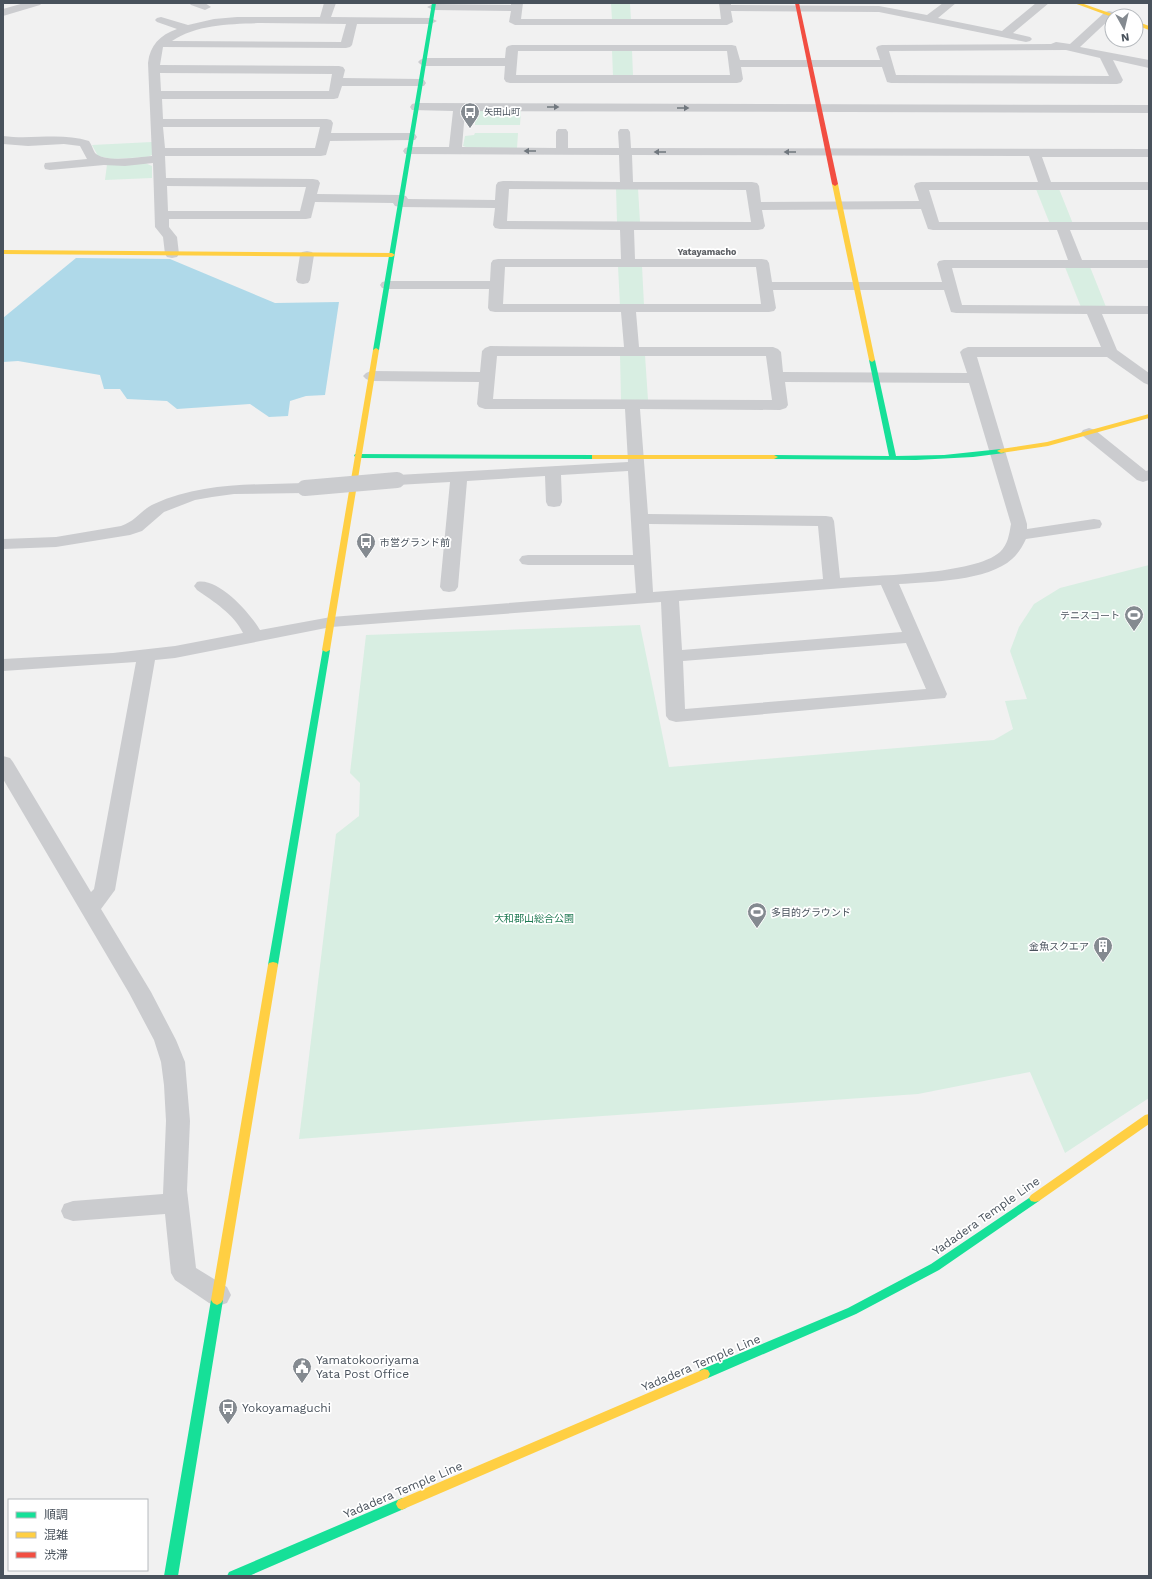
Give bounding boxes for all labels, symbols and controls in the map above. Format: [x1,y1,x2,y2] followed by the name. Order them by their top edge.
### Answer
[1104,8,1144,48] north arrow
[1120,30,1130,44] text: N
[459,101,481,129] bus stop icon: 矢田山町
[547,104,560,110] one-way arrow
[677,105,690,111] one-way arrow
[484,107,520,117] place label: 矢田山町
[523,148,536,154] one-way arrow
[653,149,666,155] one-way arrow
[783,149,796,155] one-way arrow
[678,247,737,257] district label: Yatayamacho
[355,531,377,559] bus stop icon: 市営グランド前
[380,537,450,548] place label: 市営グランド前
[1123,604,1145,632] sports icon: テニスコート
[1060,610,1120,621] place label: テニスコート
[746,901,768,929] sports icon: 多目的グラウンド
[771,907,851,918] place label: 多目的グラウンド
[494,913,574,924] park label: 大和郡山総合公園
[1092,935,1114,963] building icon: 金魚スクエア
[1029,941,1089,952] place label: 金魚スクエア
[930,1174,1042,1258] street label: Yadadera Temple Line
[640,1332,763,1394] street label: Yadadera Temple Line
[316,1353,419,1381] place label: Yamatokooriyama Yata Post Office
[291,1356,313,1384] public building icon: Yamatokooriyama Yata Post Office
[217,1397,239,1425] bus stop icon: Yokoyamaguchi
[242,1401,331,1415] place label: Yokoyamaguchi
[342,1459,465,1521] street label: Yadadera Temple Line
[8,1499,148,1571] legend
[44,1508,68,1522] text: 順調
[44,1528,68,1542] text: 混雑
[44,1548,68,1562] text: 渋滞

